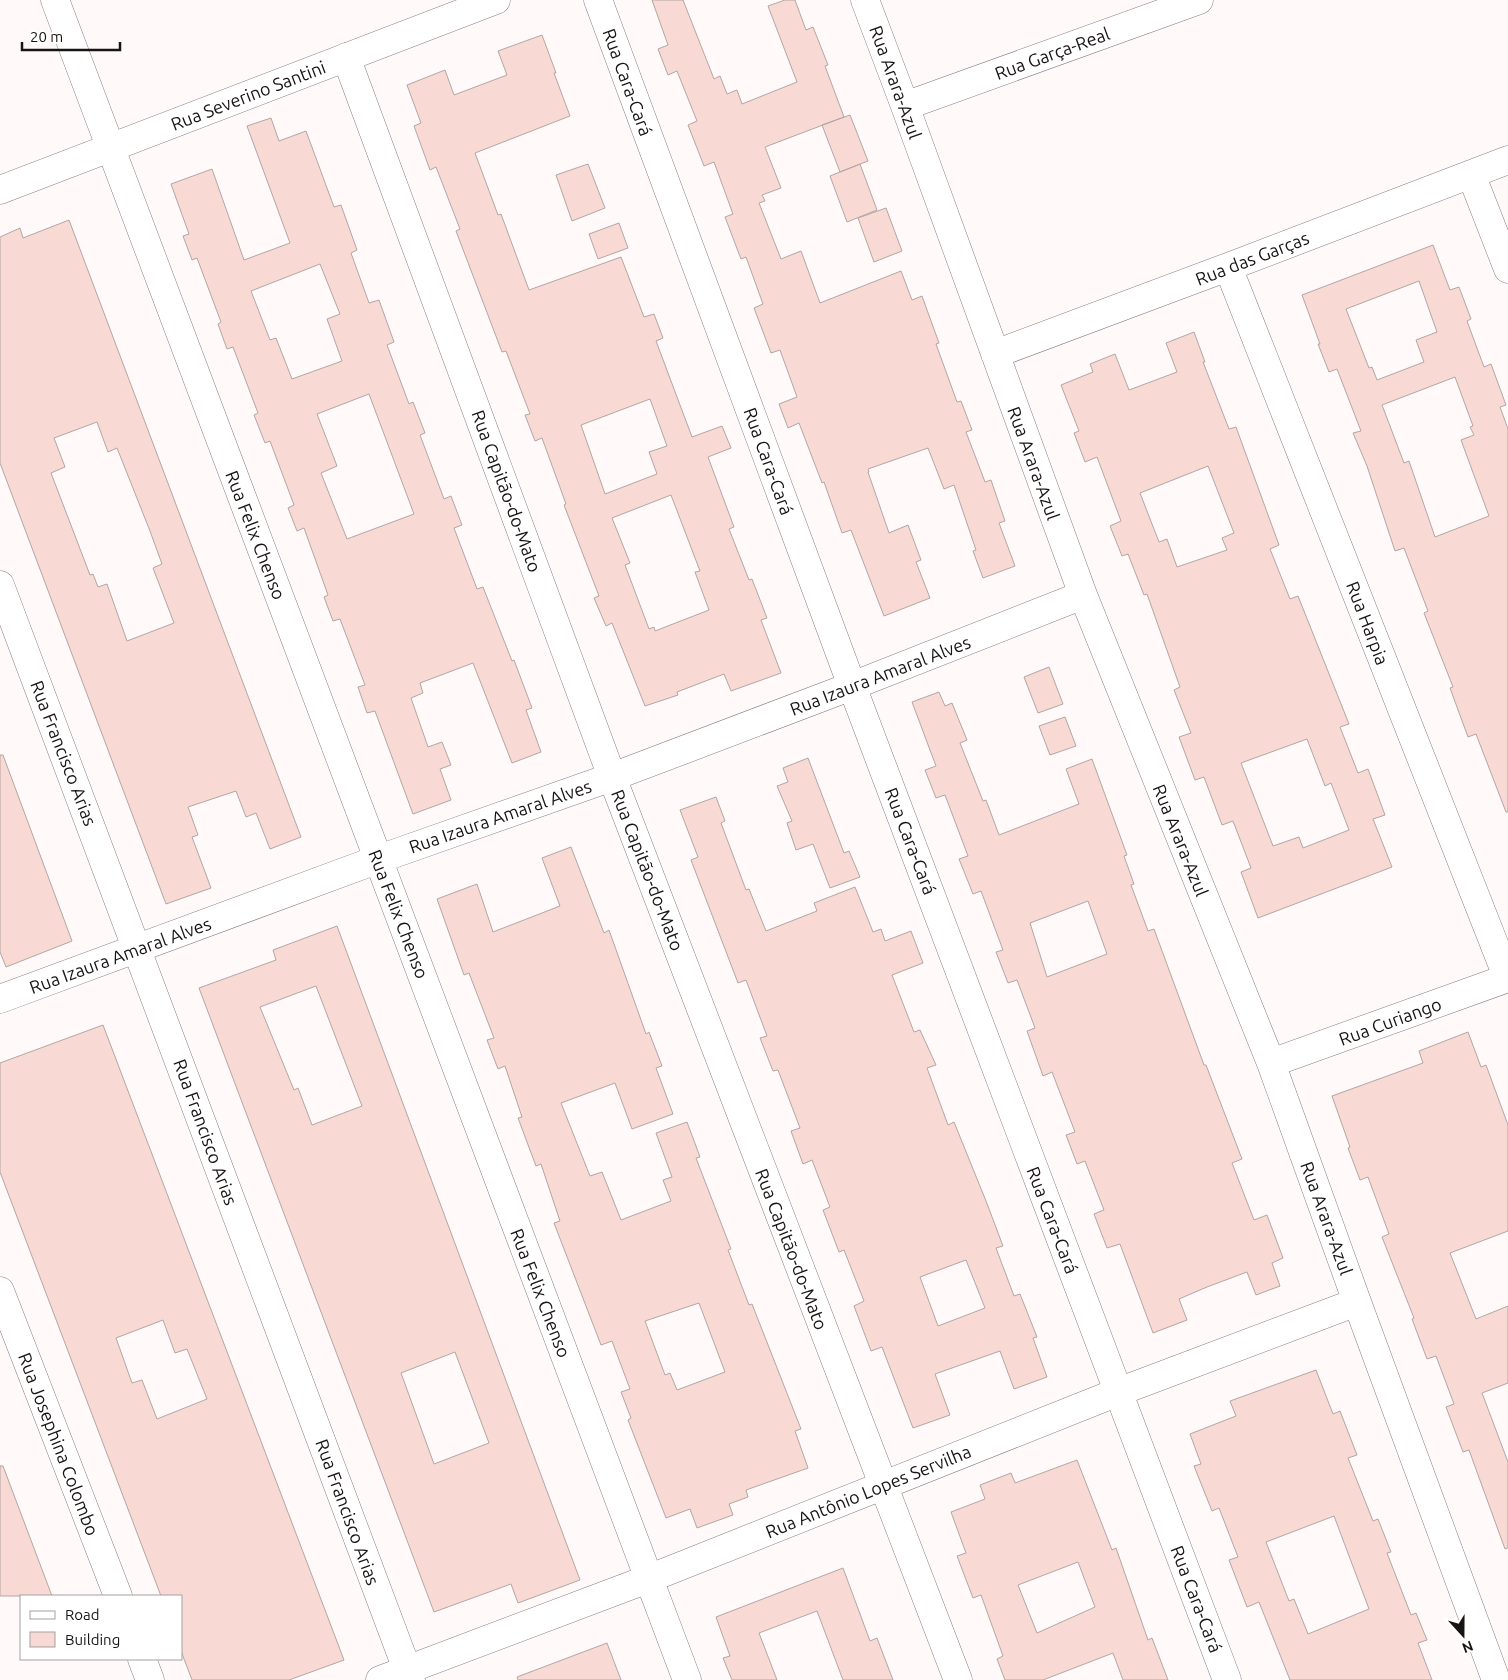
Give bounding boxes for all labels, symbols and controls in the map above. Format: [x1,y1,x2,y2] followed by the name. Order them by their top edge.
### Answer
[22,20,120,52] scale bar
[866,23,926,142] street label: Rua Arara-Azul
[992,23,1112,83] street label: Rua Garça-Real
[599,26,657,138] street label: Rua Cara-Cará
[30,28,63,45] text: 20 m
[168,56,328,134] street label: Rua Severino Santini
[1192,227,1312,289] street label: Rua das Garças
[1004,404,1064,523] street label: Rua Arara-Azul
[740,405,798,517] street label: Rua Cara-Cará
[468,407,546,575] street label: Rua Capitão-do-Mato
[222,468,290,602] street label: Rua Felix Chenso
[1343,578,1393,668] street label: Rua Harpia
[787,631,973,719] street label: Rua Izaura Amaral Alves
[27,678,101,829] street label: Rua Francisco Arias
[406,775,594,857] street label: Rua Izaura Amaral Alves
[1149,781,1213,899] street label: Rua Arara-Azul
[881,785,941,897] street label: Rua Cara-Cará
[608,787,688,953] street label: Rua Capitão-do-Mato
[365,847,433,981] street label: Rua Felix Chenso
[27,913,214,997] street label: Rua Izaura Amaral Alves
[1336,993,1444,1049] street label: Rua Curiango
[170,1056,242,1208] street label: Rua Francisco Arias
[1297,1159,1357,1278] street label: Rua Arara-Azul
[1023,1164,1083,1276] street label: Rua Cara-Cará
[752,1166,832,1332] street label: Rua Capitão-do-Mato
[507,1226,575,1360] street label: Rua Felix Chenso
[15,1350,103,1538] street label: Rua Josephina Colombo
[312,1436,384,1588] street label: Rua Francisco Arias
[762,1441,974,1541] street label: Rua Antônio Lopes Servilha
[1167,1543,1227,1655] street label: Rua Cara-Cará
[20,1595,182,1660] legend
[65,1606,100,1623] text: Road
[1438,1610,1488,1660] north arrow
[65,1631,120,1648] text: Building
[1460,1638,1475,1656] text: N

